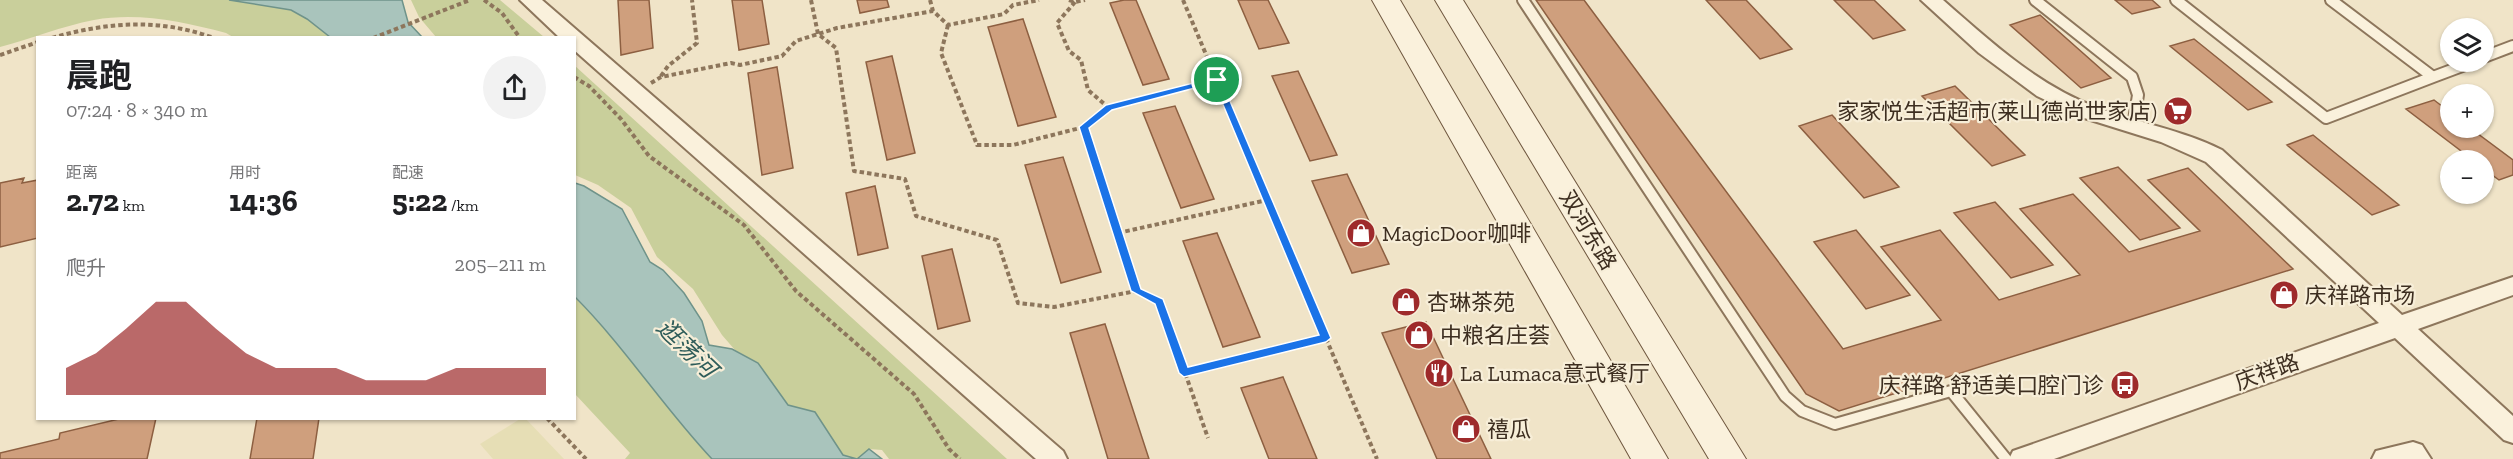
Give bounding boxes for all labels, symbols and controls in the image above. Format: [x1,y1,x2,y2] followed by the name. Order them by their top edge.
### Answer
[2440,18,2494,204] map controls
[2440,18,2494,72] button: layers
[1191,54,1242,105] pin
[66,56,132,95] text: 晨跑
[483,56,546,119] button: share
[1200,63,1233,96] icon: arrive
[2440,84,2494,138] button: +
[2162,95,2194,127] supermarket icon: 家家悦生活超市(莱山德尚世家店)
[66,98,207,122] text: 07:24 · 8 × 340 m
[1837,98,2157,125] place label: 家家悦生活超市(莱山德尚世家店)
[2440,150,2494,204] button: −
[66,163,98,182] text: 距离
[229,163,261,182] text: 用时
[392,163,424,182] text: 配速
[66,183,119,219] text: 2.72
[229,183,298,219] text: 14:36
[392,183,447,219] text: 5:22
[1554,185,1622,275] street label: 双河东路
[119,196,145,215] text: km
[447,196,479,215] text: /km
[1345,217,1377,249] shop icon: MagicDoor咖啡
[1382,220,1531,247] place label: MagicDoor咖啡
[455,252,546,276] text: 205–211 m
[66,256,106,280] text: 爬升
[2268,279,2300,311] shop icon: 庆祥路市场
[2305,282,2415,309] place label: 庆祥路市场
[1390,286,1422,318] shop icon: 杏琳茶苑
[1427,289,1515,316] place label: 杏琳茶苑
[651,313,726,386] water label: 逛荡河
[1403,319,1435,351] shop icon: 中粮名庄荟
[1440,322,1550,349] place label: 中粮名庄荟
[2231,348,2303,396] street label: 庆祥路
[1423,357,1455,389] restaurant icon: La Lumaca意式餐厅
[1460,360,1650,387] place label: La Lumaca意式餐厅
[2109,369,2141,401] bus stop icon: 庆祥路 舒适美口腔门诊
[1879,372,2104,399] place label: 庆祥路 舒适美口腔门诊
[1450,413,1482,445] shop icon: 禧瓜
[1487,416,1531,443] place label: 禧瓜

